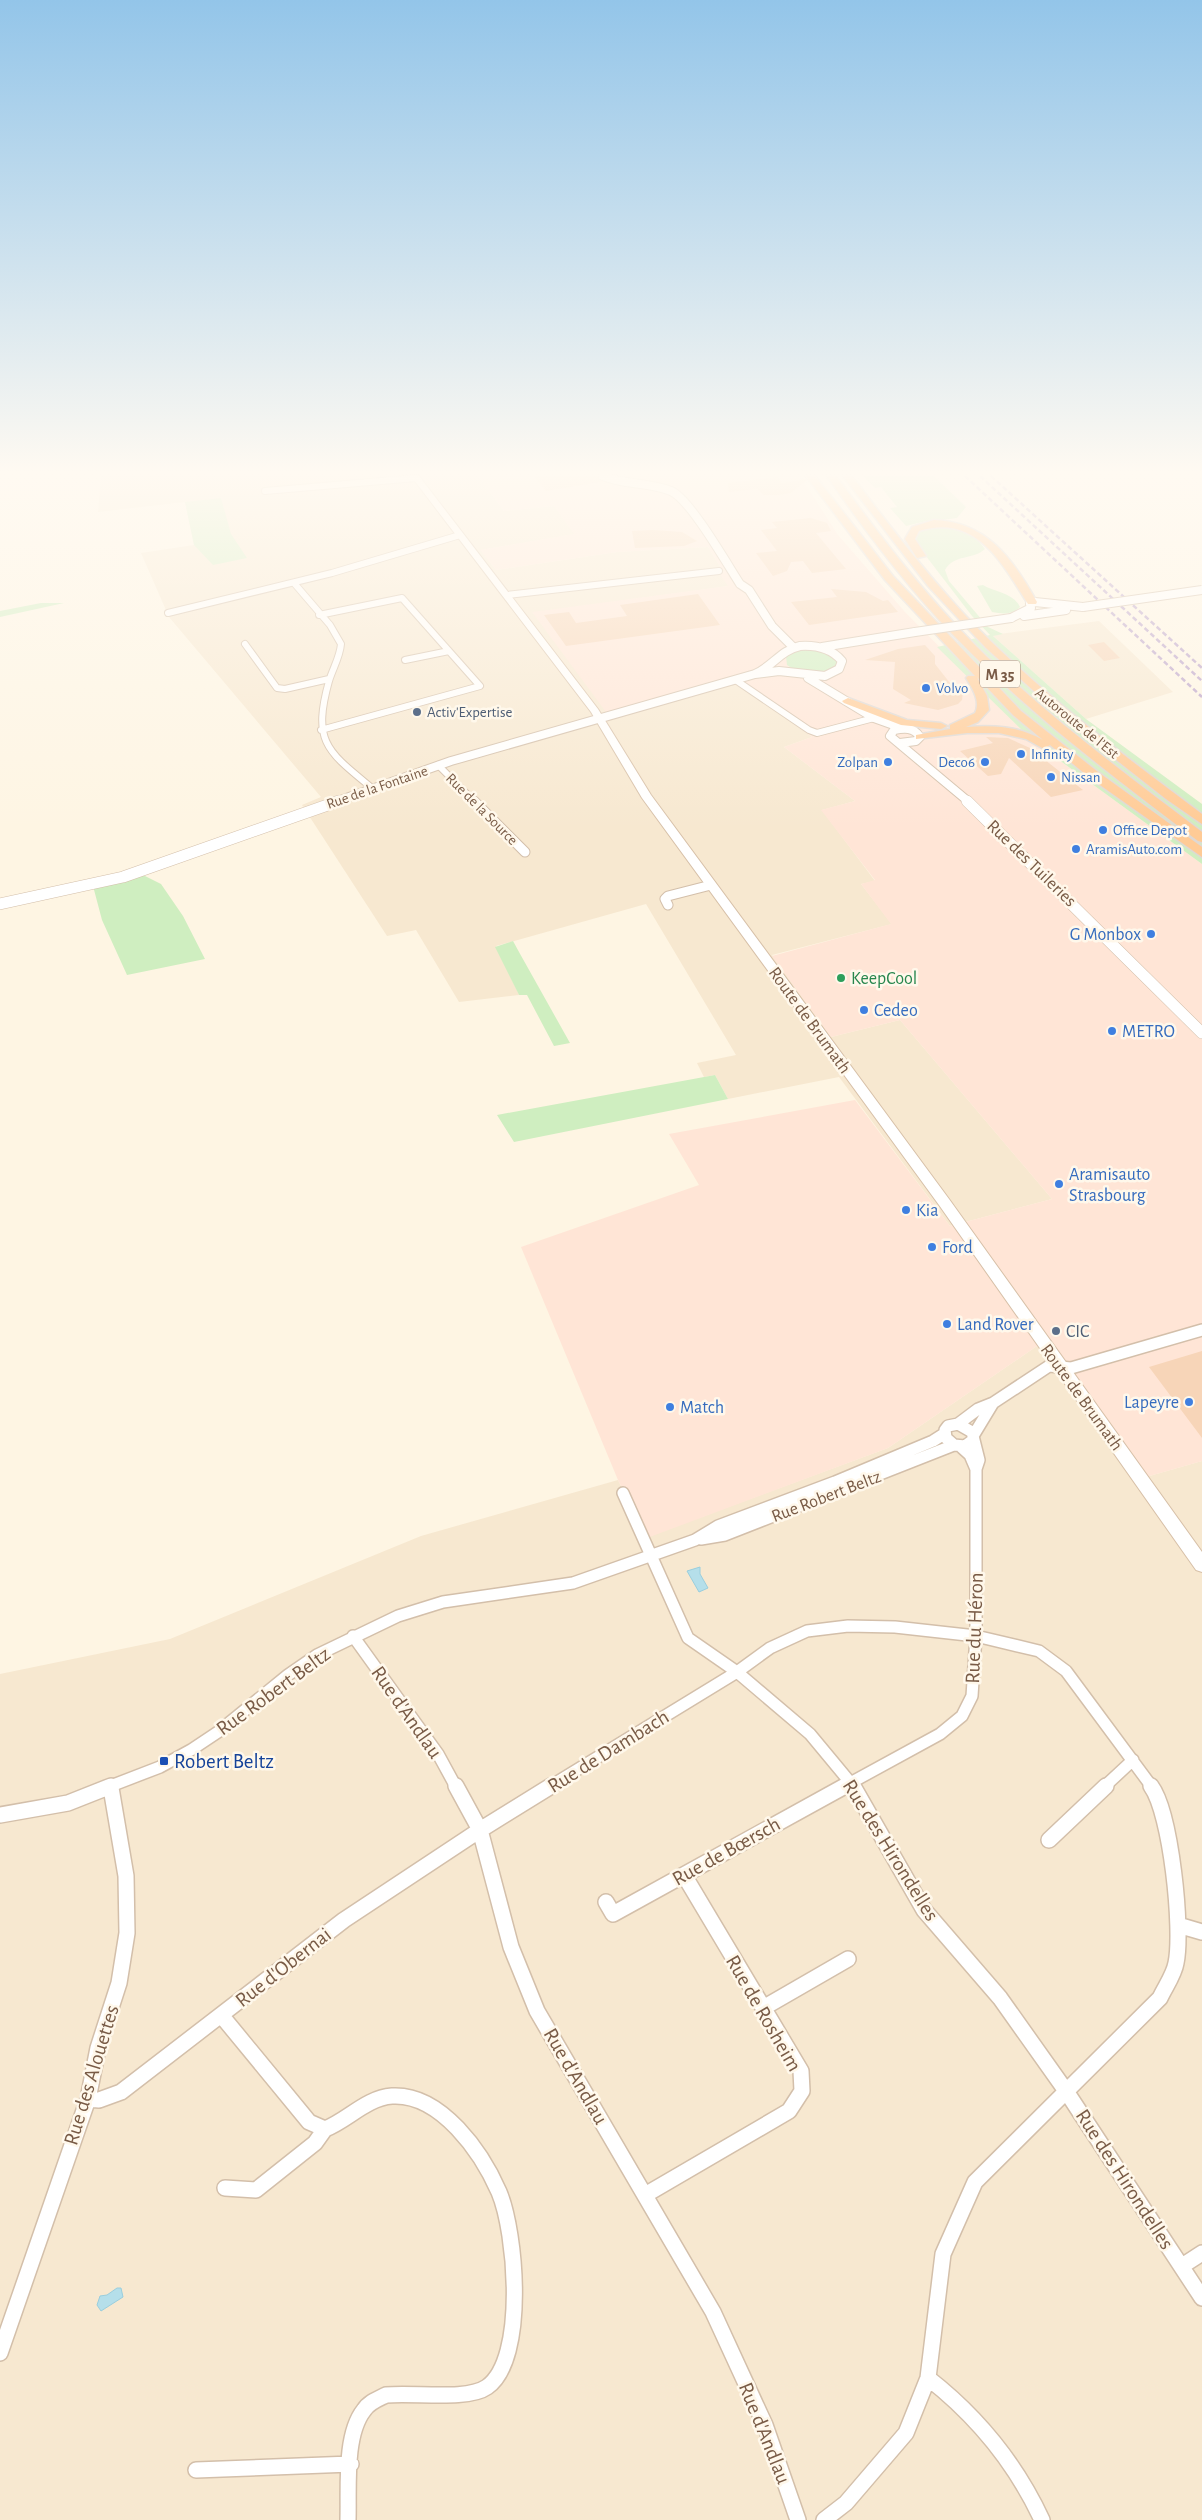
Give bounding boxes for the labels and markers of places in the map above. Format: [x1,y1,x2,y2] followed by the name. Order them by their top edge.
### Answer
[936,681,968,696] place label: Volvo
[920,682,932,694] marker: Volvo
[427,705,513,720] place label: Activ'Expertise
[411,706,423,718] marker: Activ'Expertise
[1031,747,1074,762] place label: Infinity
[1015,748,1027,760] marker: Infinity
[837,755,878,770] place label: Zolpan
[938,755,975,770] place label: Deco6
[882,756,894,768] marker: Zolpan
[979,756,991,768] marker: Deco6
[1061,770,1101,785] place label: Nissan
[1045,771,1057,783] marker: Nissan
[1113,823,1187,838] place label: Office Depot
[1097,824,1109,836] marker: Office Depot
[1086,842,1182,857] place label: AramisAuto.com
[1070,843,1082,855] marker: AramisAuto.com
[1070,926,1141,944] place label: G Monbox
[1145,928,1157,940] marker: G Monbox
[851,970,917,988] place label: KeepCool
[835,972,847,984] marker: KeepCool
[874,1002,918,1020] place label: Cedeo
[858,1004,870,1016] marker: Cedeo
[1122,1023,1175,1041] place label: METRO
[1106,1025,1118,1037] marker: METRO
[1069,1166,1150,1205] place label: Aramisauto Strasbourg
[1053,1178,1065,1190] marker: Aramisauto Strasbourg
[916,1202,939,1220] place label: Kia
[900,1204,912,1216] marker: Kia
[942,1239,973,1257] place label: Ford
[926,1241,938,1253] marker: Ford
[957,1316,1034,1334] place label: Land Rover
[941,1318,953,1330] marker: Land Rover
[1066,1323,1089,1341] place label: CIC
[1050,1325,1062,1337] marker: CIC
[1124,1394,1179,1412] place label: Lapeyre
[1183,1396,1195,1408] marker: Lapeyre
[680,1399,724,1417] place label: Match
[664,1401,676,1413] marker: Match
[174,1751,274,1772] place label: Robert Beltz
[158,1755,170,1767] marker: Robert Beltz

